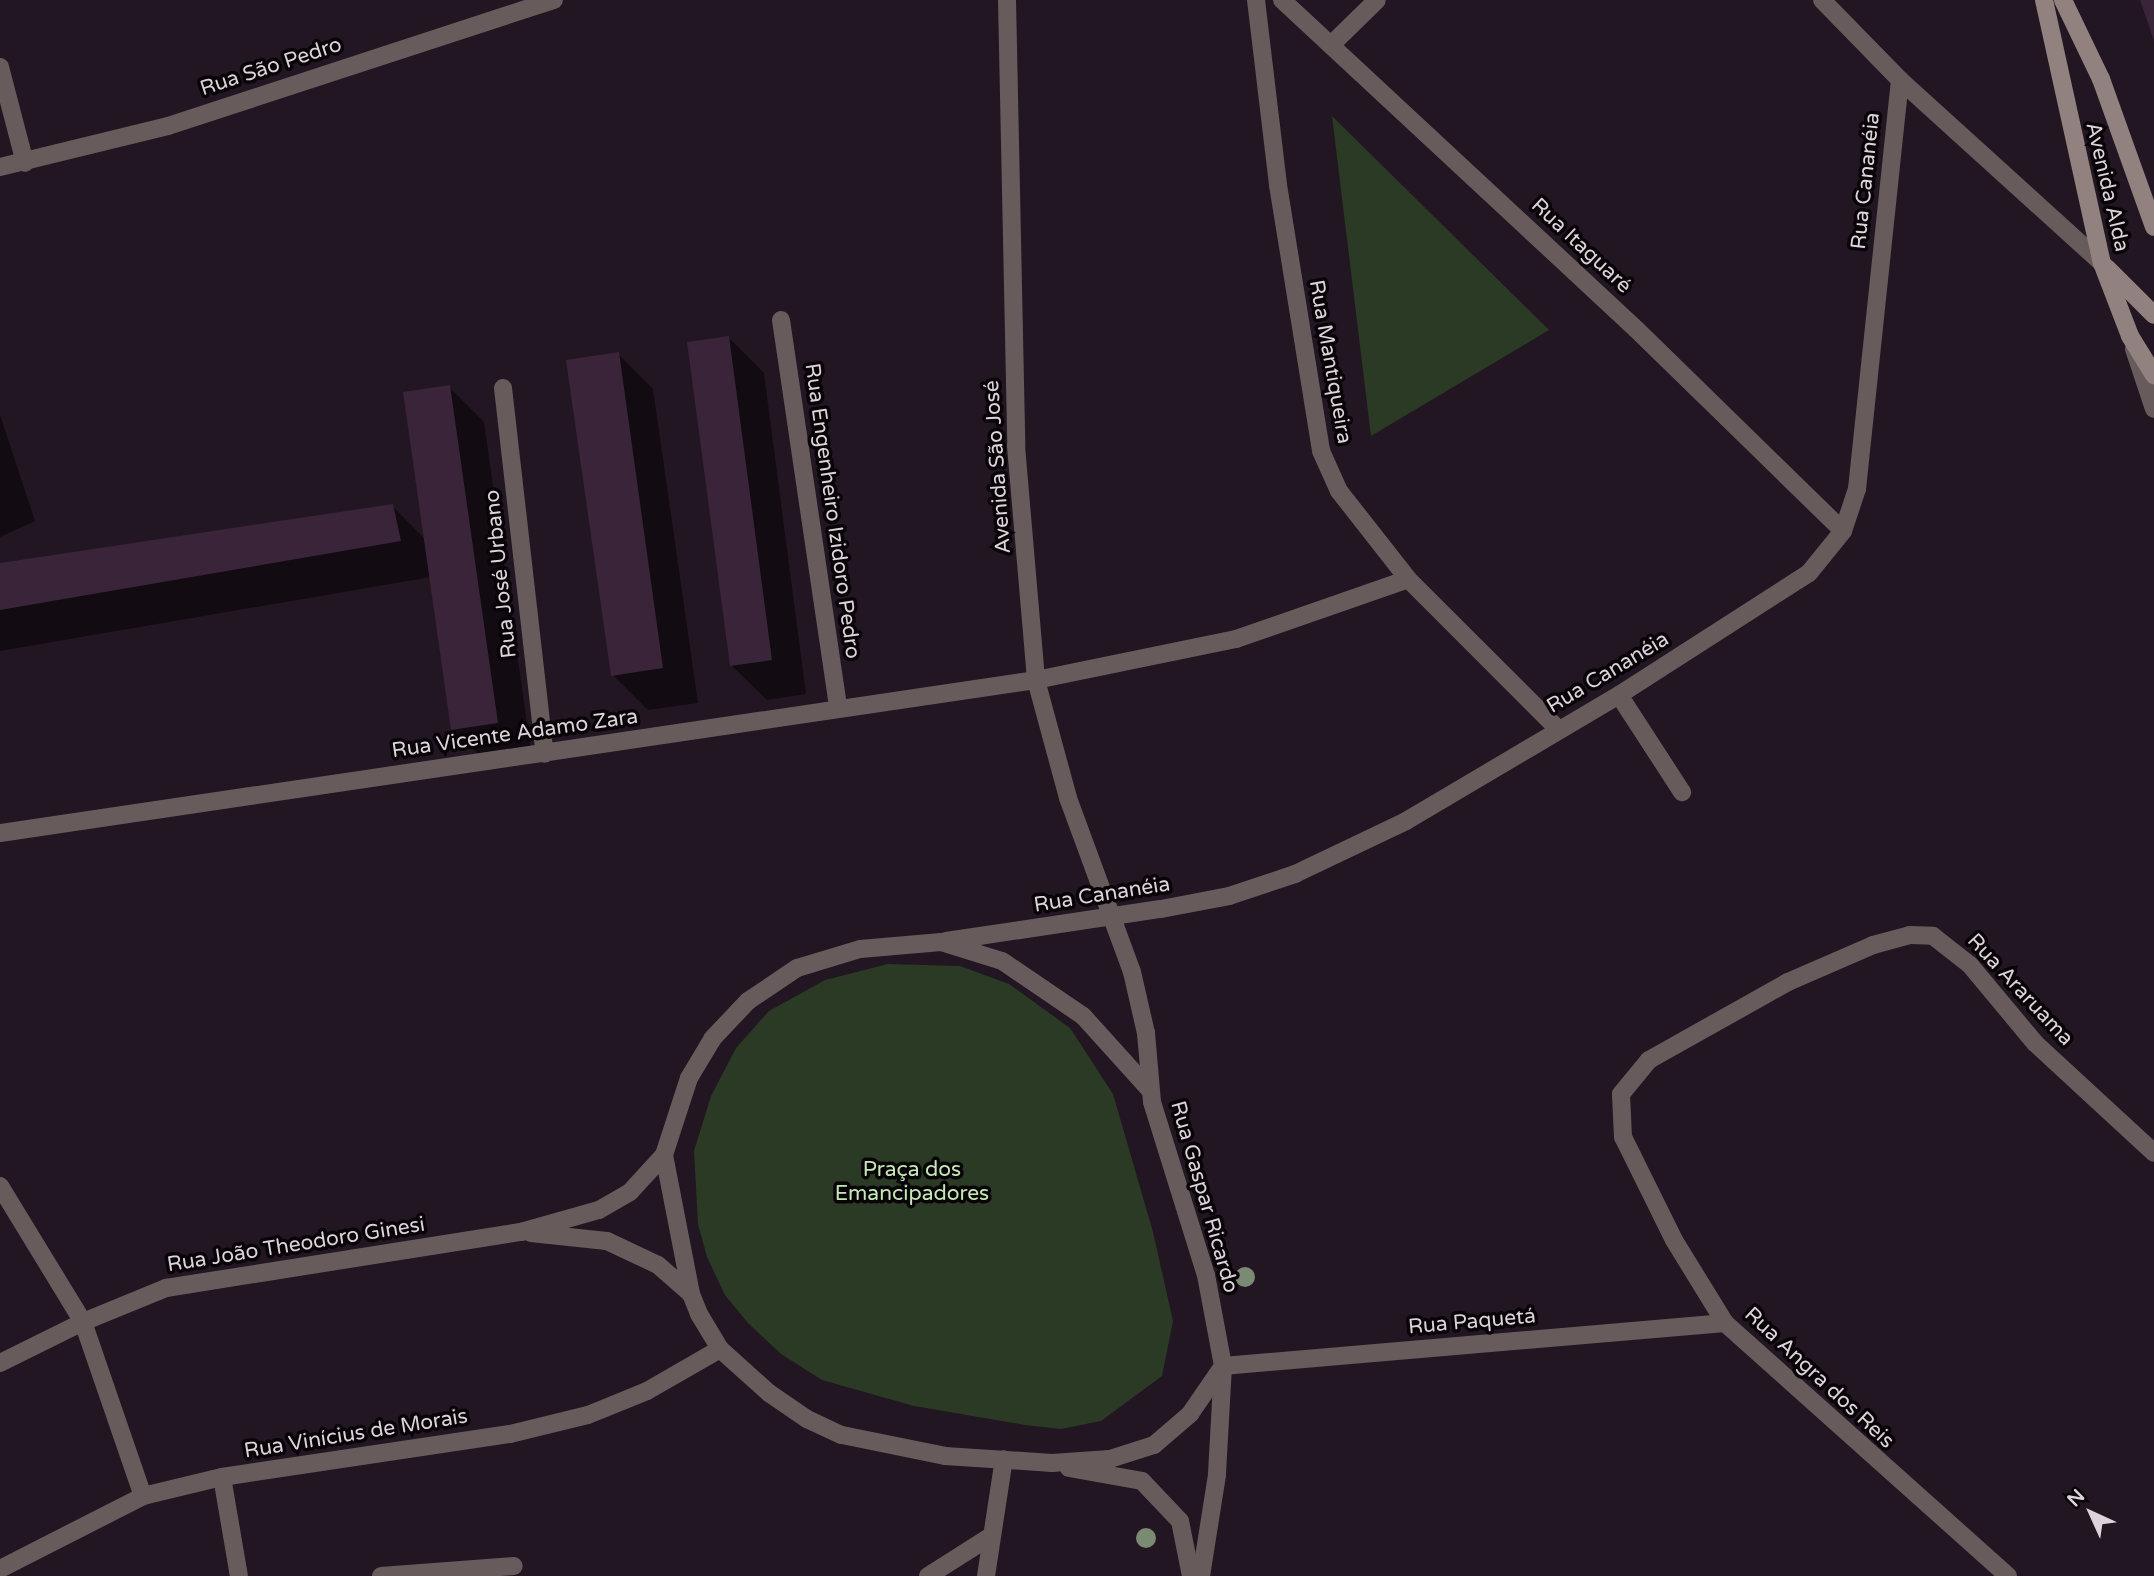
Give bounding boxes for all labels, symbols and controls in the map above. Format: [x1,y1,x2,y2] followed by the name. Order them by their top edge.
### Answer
[197,32,345,102] street label: Rua São Pedro
[1846,111,1886,251] street label: Rua Cananéia
[2080,120,2134,254] street label: Avenida Alda
[1526,193,1636,299] street label: Rua Itaguaré
[1303,278,1357,446] street label: Rua Mantiqueira
[799,362,865,660] street label: Rua Engenheiro Izidoro Pedro
[979,379,1017,555] street label: Avenida São José
[480,489,522,659] street label: Rua José Urbano
[1542,627,1674,719] street label: Rua Cananéia
[390,704,640,764] street label: Rua Vicente Adamo Zara
[1032,872,1172,918] street label: Rua Cananéia
[1962,929,2078,1051] street label: Rua Araruama
[1165,1098,1243,1296] street label: Rua Gaspar Ricardo
[835,1157,989,1207] park label: Praça dos Emancipadores
[165,1212,427,1278] street label: Rua João Theodoro Ginesi
[1739,1302,1899,1454] street label: Rua Angra dos Reis
[1407,1304,1537,1340] street label: Rua Paquetá
[242,1404,470,1464] street label: Rua Vinícius de Morais
[2056,1478,2126,1548] north arrow
[2063,1485,2089,1511] text: N

